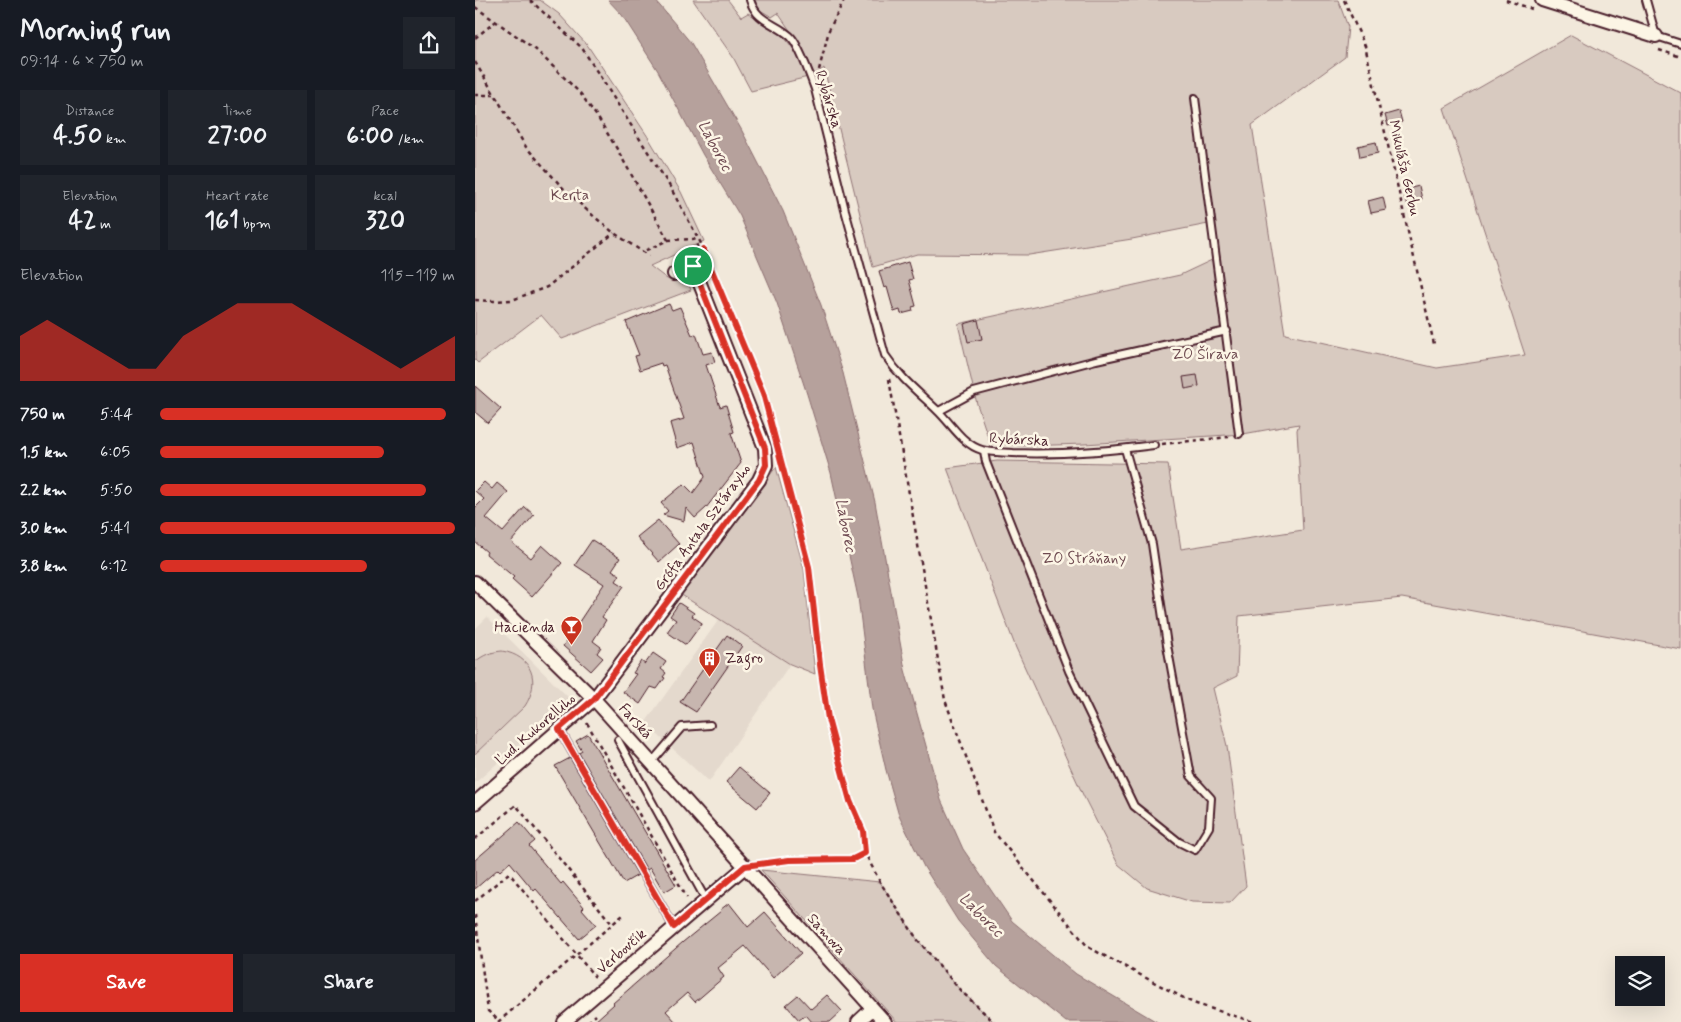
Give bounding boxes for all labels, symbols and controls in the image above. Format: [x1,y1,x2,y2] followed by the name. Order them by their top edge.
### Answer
[20,13,171,50] text: Morning run
[403,17,455,69] button: share
[20,51,143,72] text: 09:14 · 6 × 750 m
[810,68,846,131] street label: Rybárska
[65,102,114,120] text: Distance
[223,102,252,120] text: Time
[371,102,399,120] text: Pace
[693,117,737,176] water label: Laborec
[1383,118,1425,218] street label: Mikuláša Gerbu
[53,120,102,153] text: 4.50
[208,120,267,153] text: 27:00
[346,120,394,153] text: 6:00
[102,130,126,148] text: km
[394,130,424,148] text: /km
[551,186,589,206] park label: Kerta
[62,187,117,205] text: Elevation
[206,187,269,205] text: Heart rate
[373,187,397,205] text: kcal
[68,205,96,238] text: 42
[204,205,239,238] text: 161
[365,205,405,238] text: 320
[96,215,111,233] text: m
[239,215,271,233] text: bpm
[672,245,714,287] pin
[679,252,707,280] icon: arrive
[20,265,83,286] text: Elevation
[380,265,455,286] text: 115–119 m
[1172,345,1238,365] park label: ZO Šírava
[20,404,65,425] text: 750 m
[100,404,133,425] text: 5:44
[989,428,1050,452] street label: Rybárska
[20,442,68,463] text: 1.5 km
[100,442,130,463] text: 6:05
[650,460,756,595] street label: Grófa Antala Sztárayho
[20,480,67,501] text: 2.2 km
[100,480,133,501] text: 5:50
[830,497,861,556] water label: Laborec
[20,518,67,539] text: 3.0 km
[100,518,130,539] text: 5:41
[1042,549,1126,569] park label: ZO Stráňany
[20,556,67,577] text: 3.8 km
[100,556,128,577] text: 6:12
[559,615,583,646] bar icon: Hacienda
[494,618,555,638] place label: Hacienda
[697,646,721,677] building icon: Zagro
[725,649,763,670] place label: Zagro
[491,689,580,770] street label: Ľud. Kukorelliho
[614,699,657,744] street label: Farská
[954,888,1009,943] water label: Laborec
[802,909,851,960] street label: Samova
[592,924,651,979] street label: Verbovčík
[20,954,233,1012] button: Save
[243,954,455,1012] button: Share
[1615,956,1665,1006] map controls
[1615,956,1665,1006] button: layers

